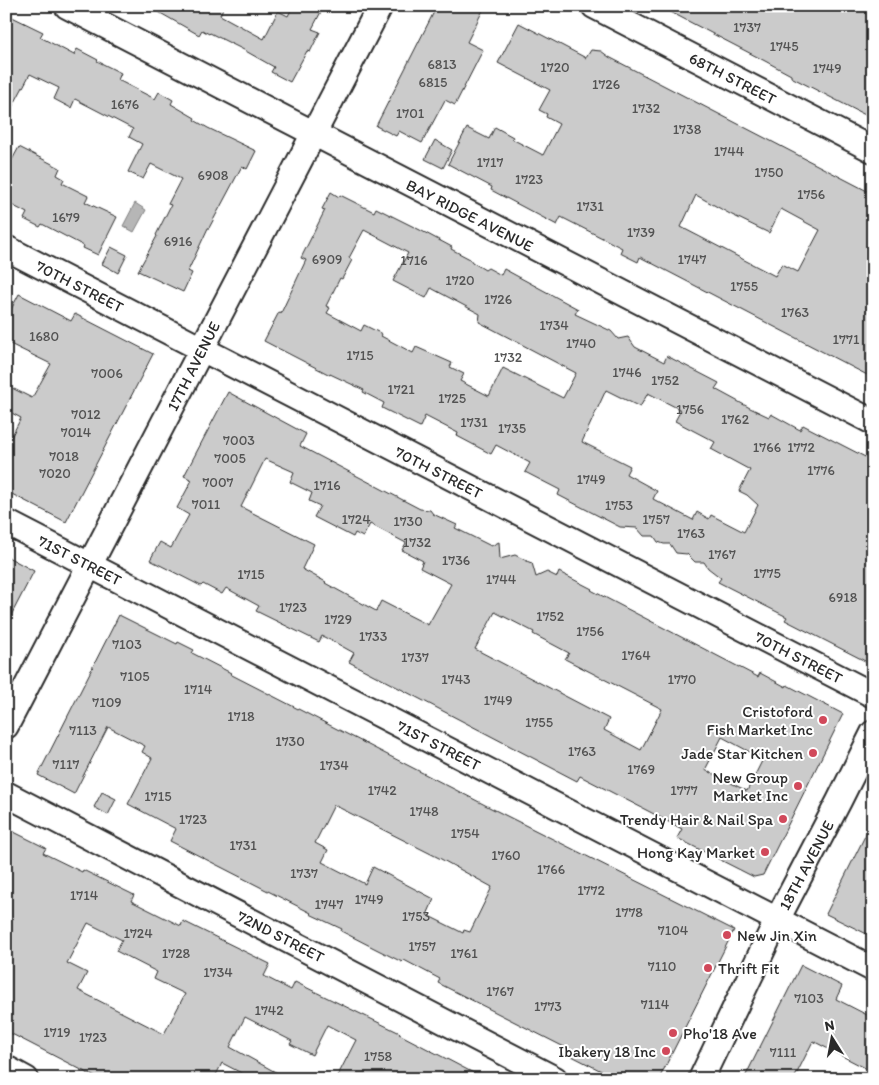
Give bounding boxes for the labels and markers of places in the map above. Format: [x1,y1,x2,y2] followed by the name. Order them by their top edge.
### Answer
[707,702,813,739] place label: Cristoford Fish Market Inc
[817,714,829,726] marker: Cristoford Fish Market Inc
[681,744,803,763] place label: Jade Star Kitchen
[807,747,819,759] marker: Jade Star Kitchen
[713,768,788,805] place label: New Group Market Inc
[792,780,804,792] marker: New Group Market Inc
[620,810,774,829] place label: Trendy Hair & Nail Spa
[777,813,789,825] marker: Trendy Hair & Nail Spa
[637,843,755,862] place label: Hong Kay Market
[759,846,771,858] marker: Hong Kay Market
[737,926,817,945] place label: New Jin Xin
[721,929,733,941] marker: New Jin Xin
[718,959,779,978] place label: Thrift Fit
[702,962,714,974] marker: Thrift Fit
[683,1024,757,1043] place label: Pho'18 Ave
[667,1027,679,1039] marker: Pho'18 Ave
[558,1042,656,1061] place label: Ibakery 18 Inc
[660,1045,672,1057] marker: Ibakery 18 Inc

